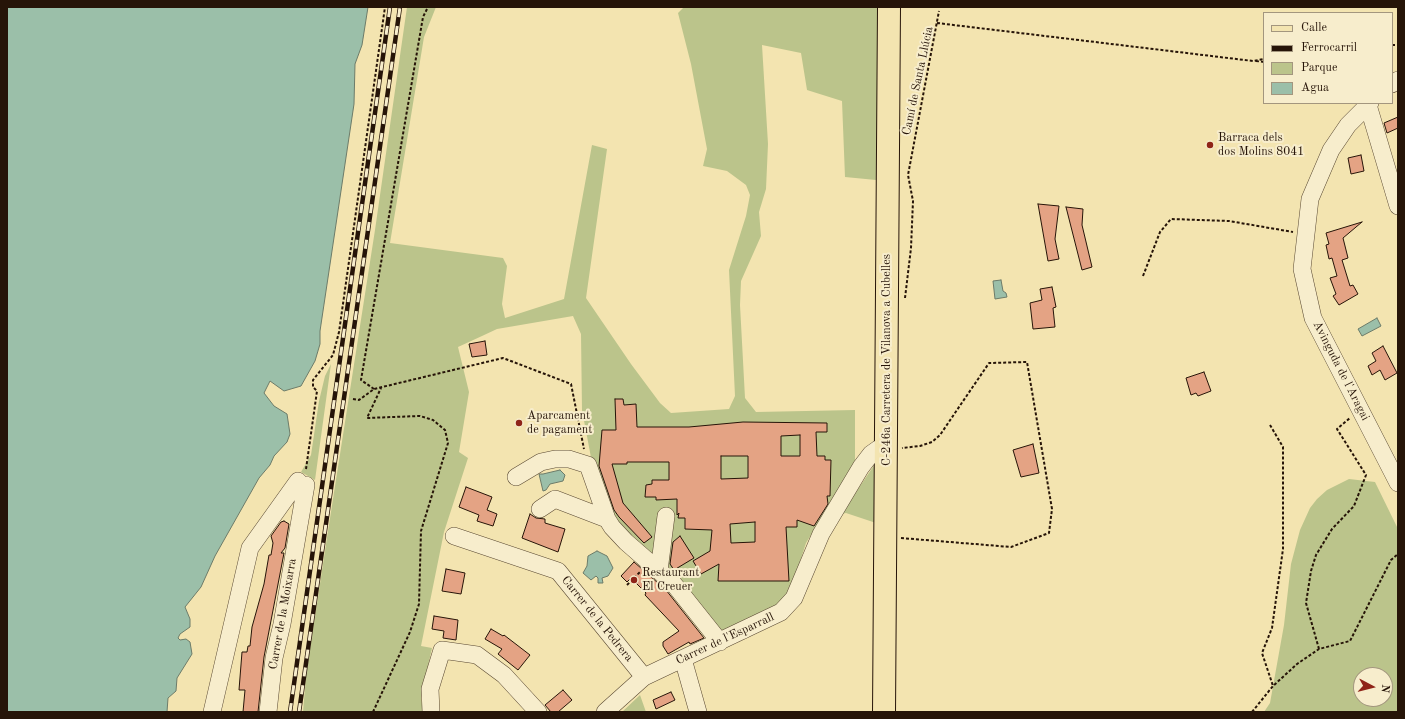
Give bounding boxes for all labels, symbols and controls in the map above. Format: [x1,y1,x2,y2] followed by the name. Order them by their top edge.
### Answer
[1263,12,1393,104] legend
[1301,22,1327,34] text: Calle
[899,25,937,137] street label: Camí de Santa Llúcia
[1301,42,1357,54] text: Ferrocarril
[1301,62,1337,74] text: Parque
[1301,82,1329,94] text: Agua
[1218,131,1304,159] place label: Barraca dels dos Molins 8041
[1205,140,1215,150] marker: Barraca dels dos Molins 8041
[880,254,894,466] street label: C-246a Carretera de Vilanova a Cubelles
[1310,319,1372,423] street label: Avinguda de l'Aragai
[527,409,592,437] place label: Aparcament de pagament
[514,418,524,428] marker: Aparcament de pagament
[266,557,300,671] street label: Carrer de la Moixarra
[642,566,699,594] place label: Restaurant El Creuer
[558,573,636,665] street label: Carrer de la Pedrera
[629,575,639,585] marker: Restaurant El Creuer
[674,610,776,668] street label: Carrer de l'Esparrall
[1353,667,1393,707] north arrow
[1378,684,1390,693] text: N

